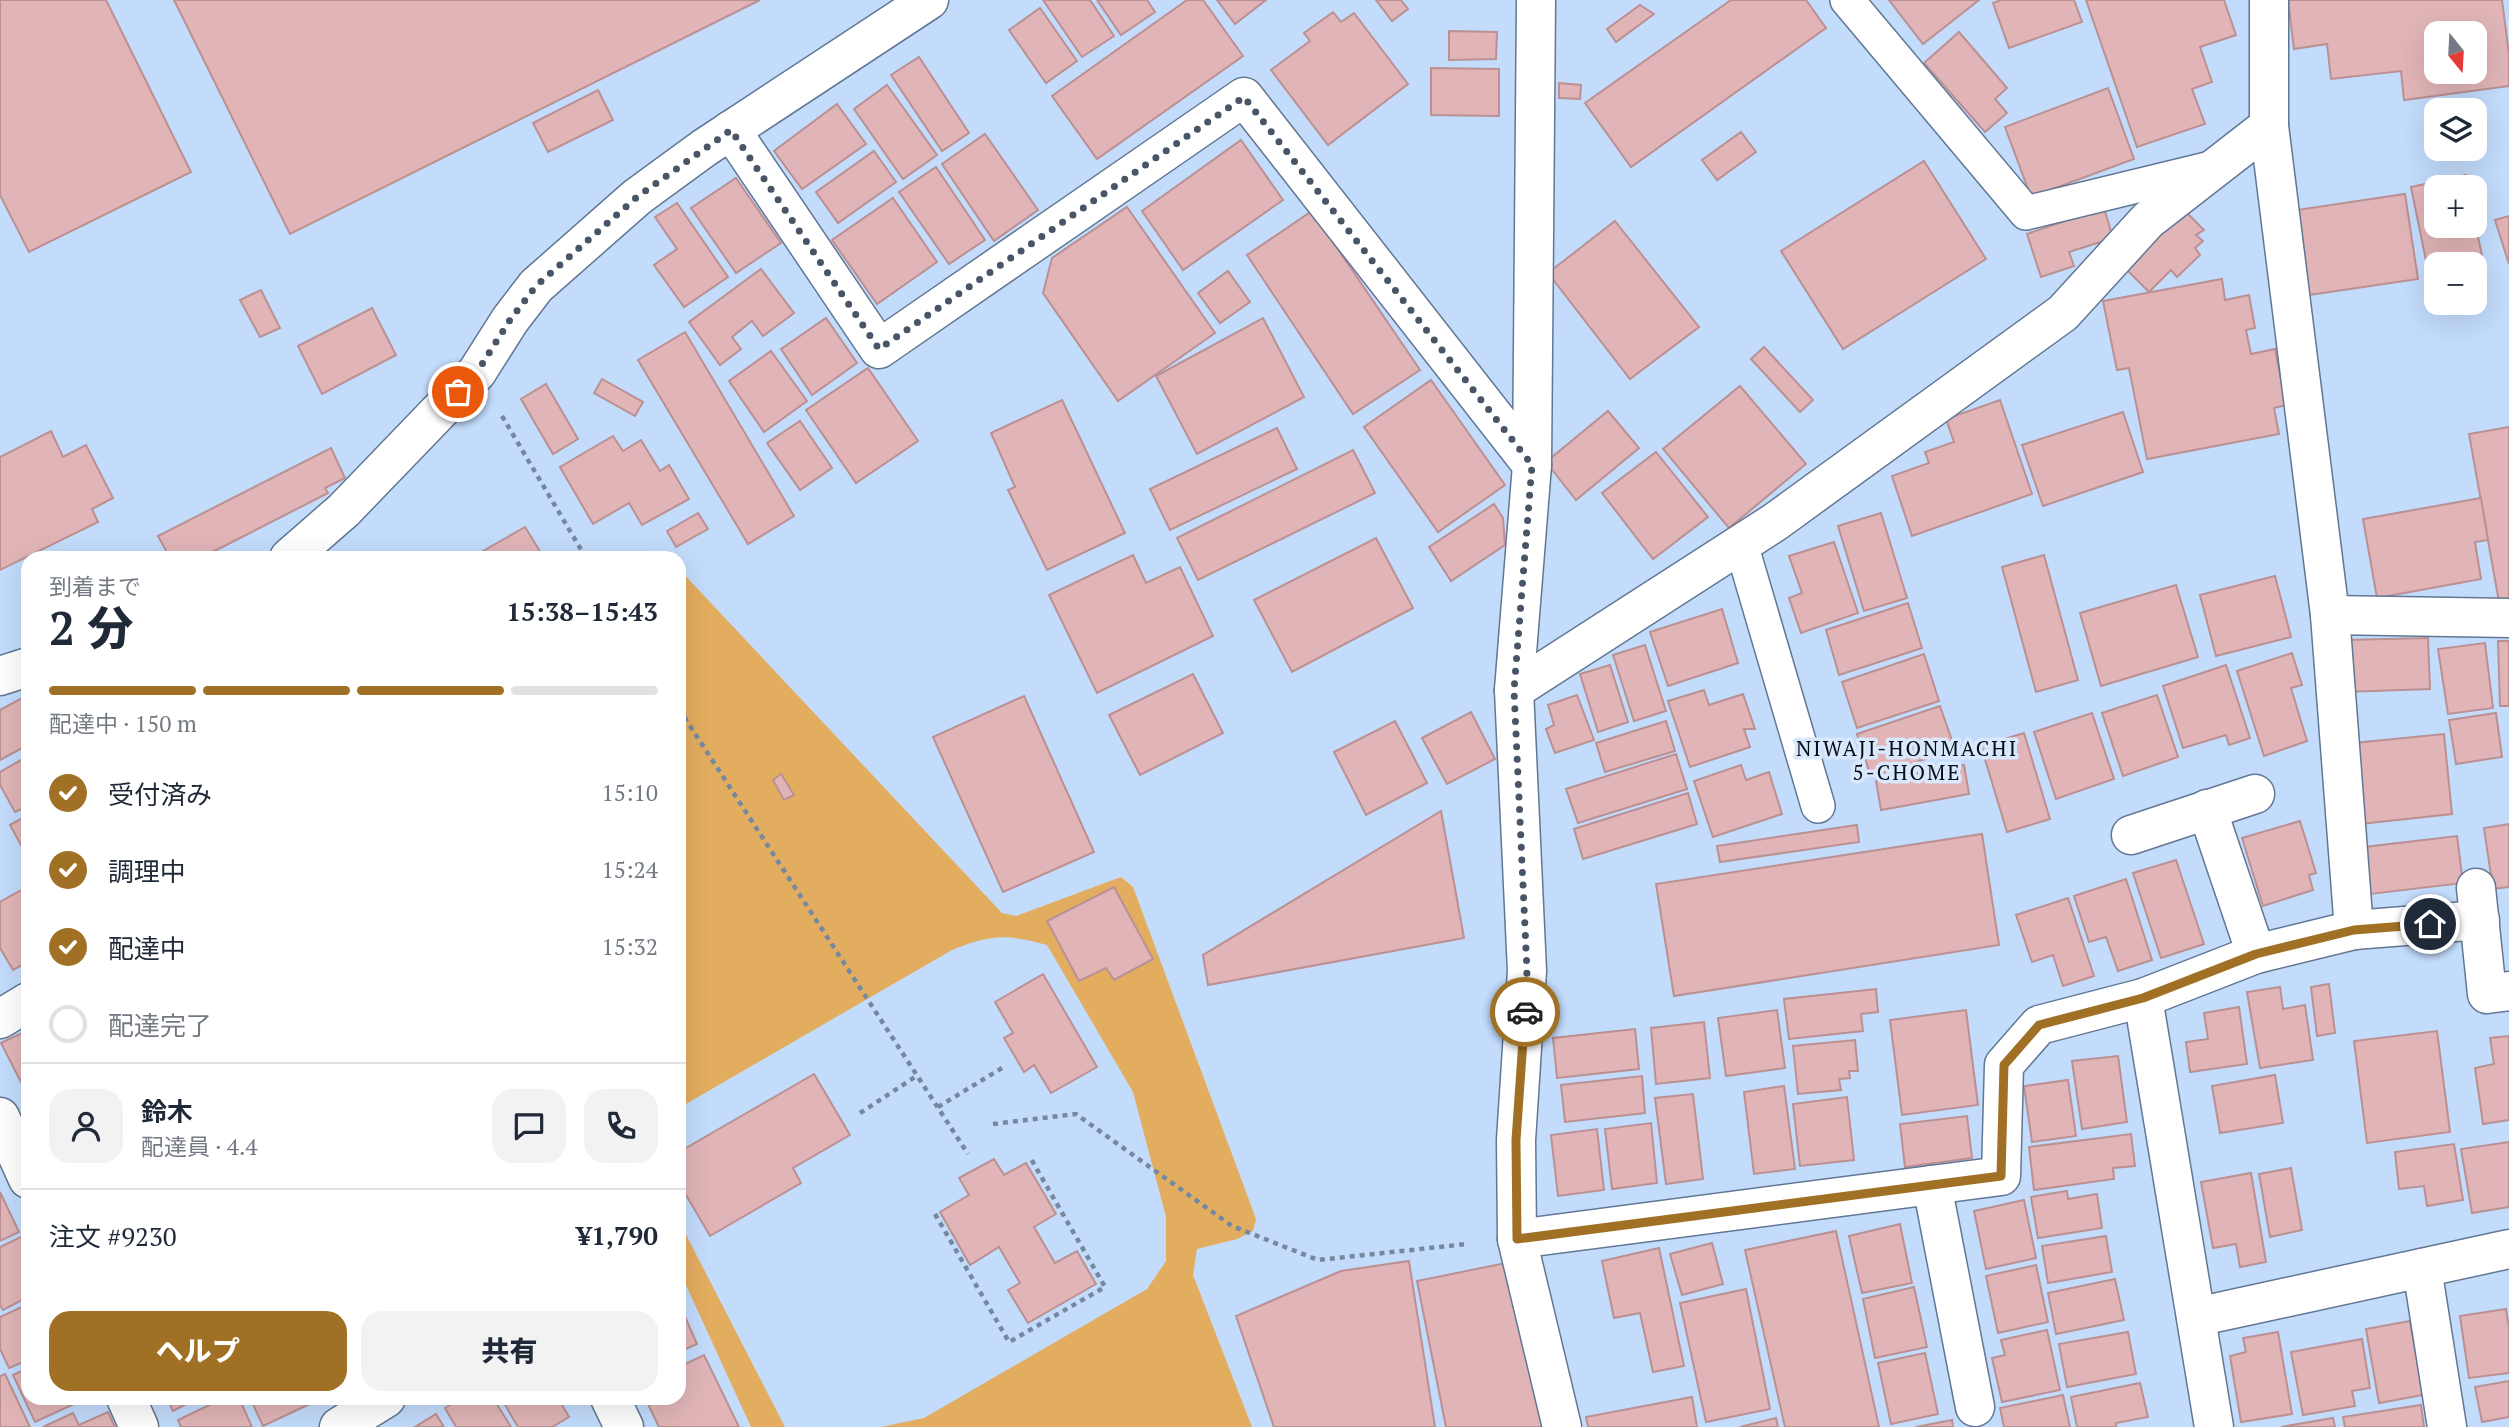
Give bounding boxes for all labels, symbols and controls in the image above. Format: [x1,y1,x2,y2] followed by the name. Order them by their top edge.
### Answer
[2424,21,2487,84] north arrow
[2424,21,2487,315] map controls
[2424,98,2487,161] button: layers
[2424,175,2487,238] button: +
[2424,252,2487,315] button: −
[428,362,488,422] pin
[439,373,477,411] icon: bag
[49,571,141,602] text: 到着まで
[506,594,658,628] text: 15:38–15:43
[49,597,133,658] text: 2 分
[49,708,197,739] text: 配達中 · 150 m
[1796,734,2018,786] district label: NIWAJI-HONMACHI 5-CHOME
[49,774,87,812] icon: check
[108,777,212,811] text: 受付済み
[601,777,658,808] text: 15:10
[49,851,87,889] icon: check
[108,854,186,888] text: 調理中
[601,854,658,885] text: 15:24
[2400,894,2460,954] pin
[2411,905,2449,943] icon: home
[49,928,87,966] icon: check
[108,931,186,965] text: 配達中
[601,931,658,962] text: 15:32
[1490,977,1560,1047] courier
[1506,993,1544,1031] icon: car
[108,1008,212,1042] text: 配達完了
[49,1089,123,1163] button: person
[492,1089,566,1163] button: chat
[584,1089,658,1163] button: phone
[141,1094,193,1128] text: 鈴木
[141,1131,258,1162] text: 配達員 · 4.4
[577,1218,658,1252] text: ¥1,790
[49,1219,177,1253] text: 注文 #9230
[49,1311,347,1391] button: ヘルプ
[361,1311,658,1391] button: 共有

